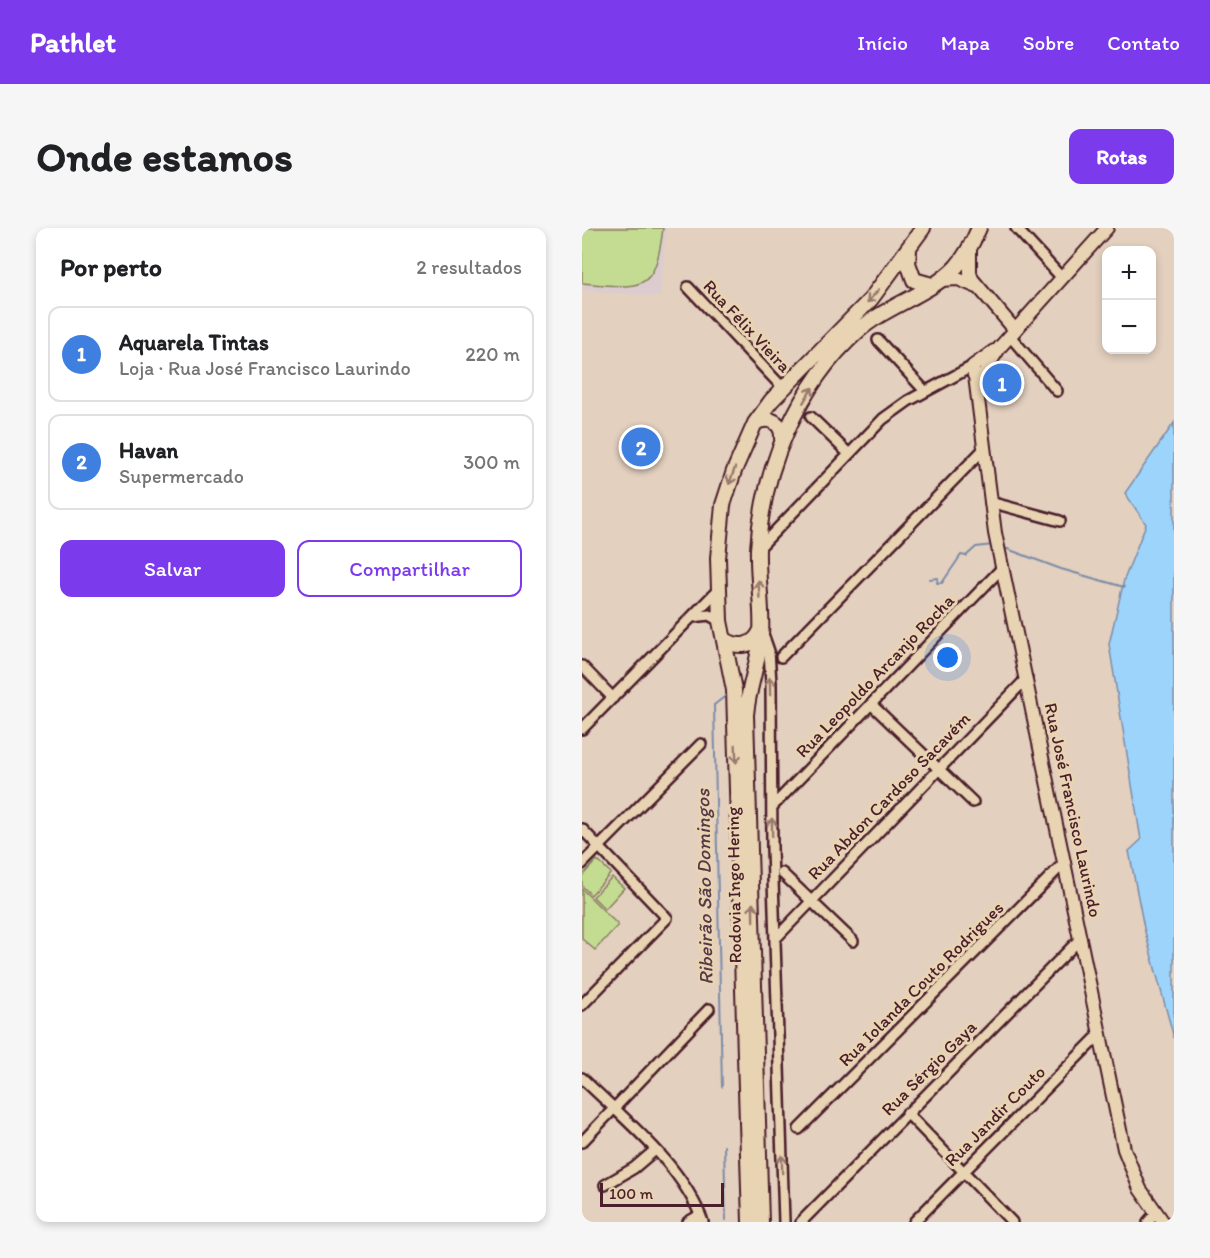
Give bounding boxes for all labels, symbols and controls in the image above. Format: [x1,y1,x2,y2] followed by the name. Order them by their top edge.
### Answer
[30,25,116,59] text: Pathlet
[857,30,908,55] text: Início
[941,30,990,55] text: Mapa
[1023,30,1074,55] text: Sobre
[1107,30,1180,55] text: Contato
[1069,129,1174,184] button: Rotas
[36,131,293,182] text: Onde estamos
[1102,246,1156,354] map controls
[1102,246,1156,300] button: +
[60,251,162,283] text: Por perto
[416,255,522,279] text: 2 resultados
[698,275,796,377] street label: Rua Félix Vieira
[866,289,880,304] one-way arrow
[1102,300,1156,354] button: −
[119,329,269,356] text: Aquarela Tintas
[77,342,86,366] text: 1
[465,342,520,366] text: 220 m
[119,356,411,380] text: Loja · Rua José Francisco Laurindo
[982,360,1022,406] pin: 1
[802,387,814,404] one-way arrow
[622,424,660,470] pin: 2
[119,437,178,464] text: Havan
[76,450,87,474] text: 2
[463,450,520,474] text: 300 m
[119,464,244,488] text: Supermercado
[726,466,737,485] one-way arrow
[60,540,285,597] button: Salvar
[297,540,522,597] button: Compartilhar
[753,579,764,599] one-way arrow
[791,589,959,762] street label: Rua Leopoldo Arcanjo Rocha
[933,643,962,672] your location
[765,676,776,696] one-way arrow
[1040,701,1106,919] street label: Rua José Francisco Laurindo
[803,708,975,884] street label: Rua Abdon Cardoso Sacavém
[731,744,742,764] one-way arrow
[690,788,718,985] water label: Ribeirão São Domingos
[722,806,746,964] street label: Rodovia Ingo Hering
[766,818,778,838] one-way arrow
[834,897,1008,1071] street label: Rua Iolanda Couto Rodrigues
[747,902,758,922] one-way arrow
[877,1015,982,1120] street label: Rua Sérgio Gaya
[940,1061,1050,1171] street label: Rua Jandir Couto
[777,1154,788,1174] one-way arrow
[600,1180,724,1208] scale bar
[609,1184,653,1203] text: 100 m

